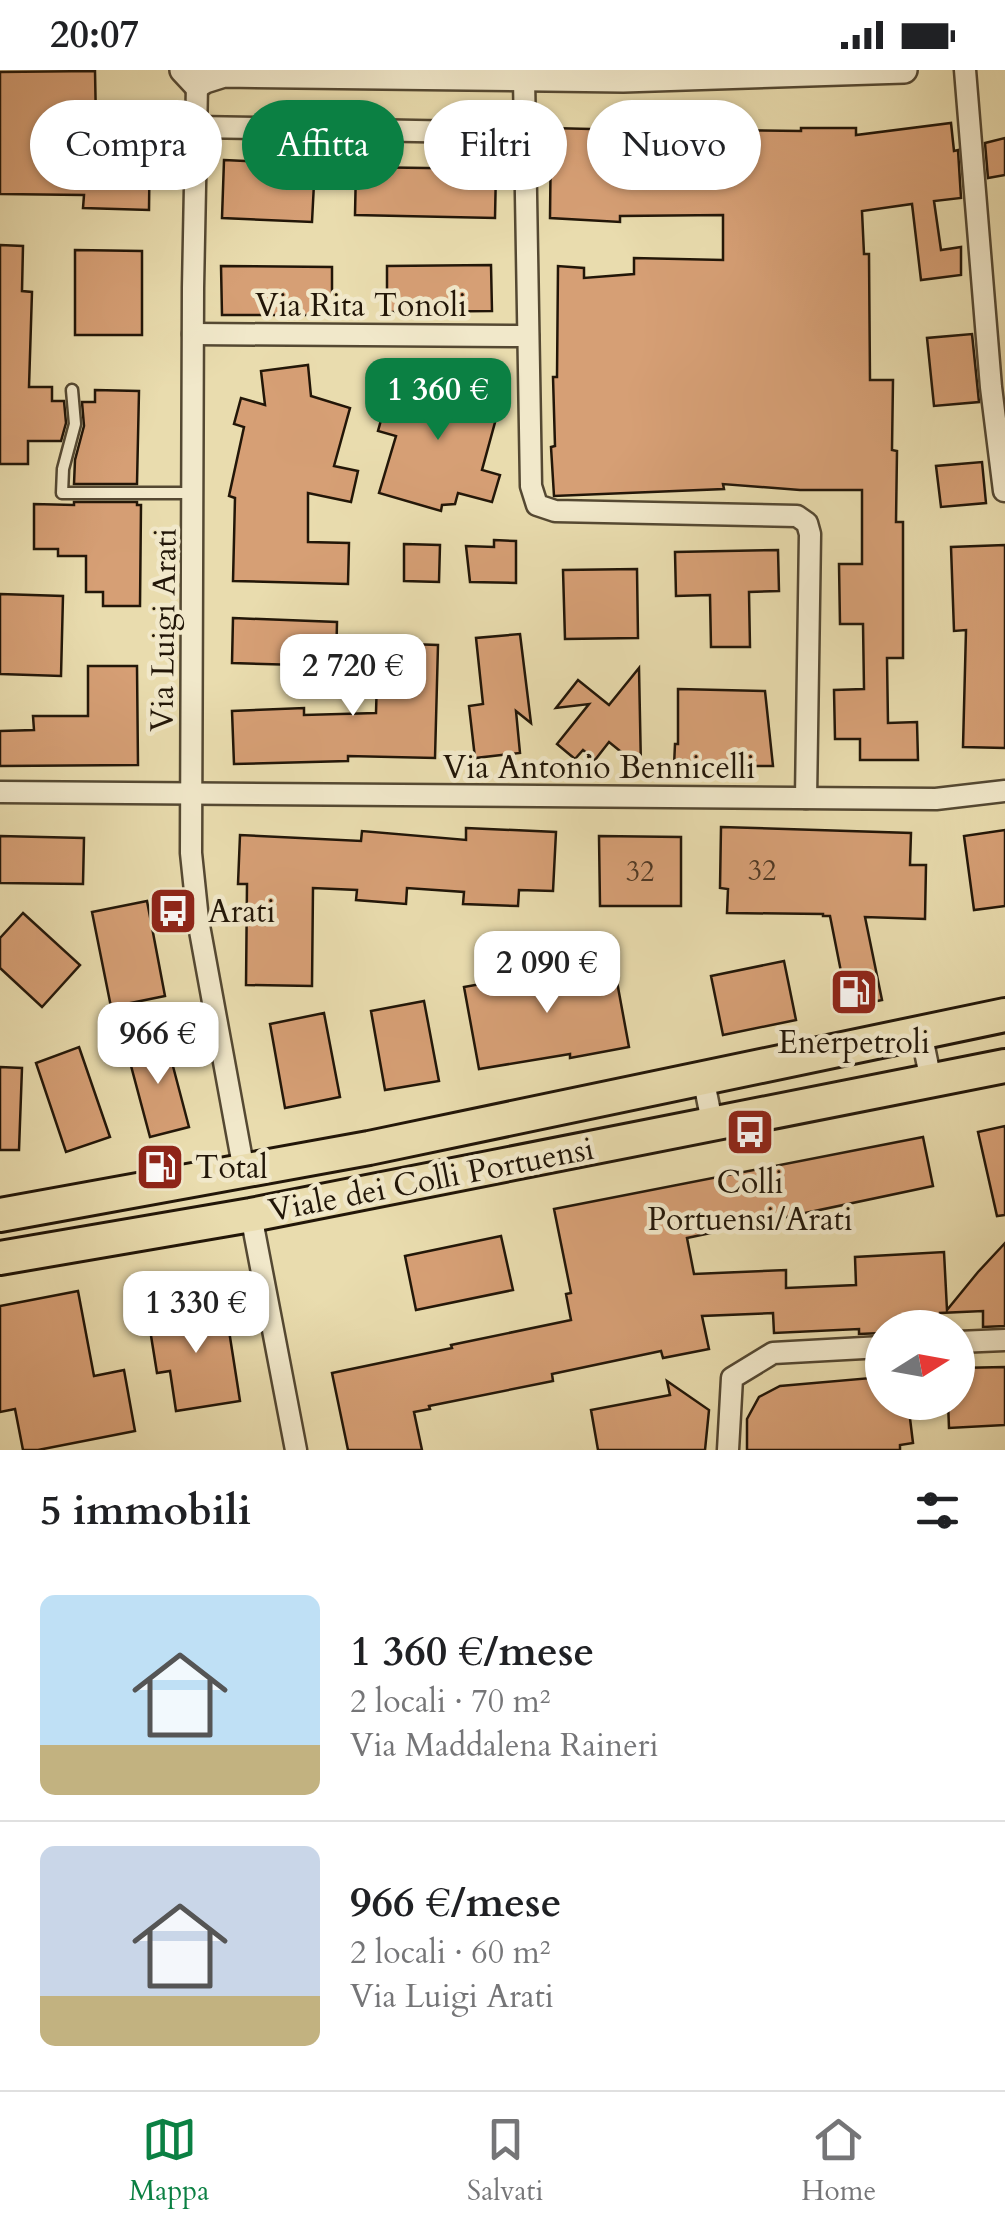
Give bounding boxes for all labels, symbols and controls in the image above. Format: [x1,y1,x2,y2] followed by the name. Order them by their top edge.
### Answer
[50,9,139,61] text: 20:07
[30,100,222,190] chip: Compra
[242,100,404,190] chip: Affitta
[424,100,567,190] chip: Filtri
[587,100,761,190] chip: Nuovo
[255,284,467,328] street label: Via Rita Tonoli
[346,358,530,443] pin: 1 360 €
[387,368,489,412] text: 1 360 €
[140,528,188,732] street label: Via Luigi Arati
[261,634,445,719] pin: 2 720 €
[302,644,404,688] text: 2 720 €
[443,746,755,790] street label: Via Antonio Bennicelli
[748,852,776,890] house number: 32
[626,853,654,891] house number: 32
[147,885,199,937] bus stop icon: Arati
[208,890,275,934] place label: Arati
[455,931,639,1016] pin: 2 090 €
[496,941,598,985] text: 2 090 €
[828,966,880,1018] fuel station icon: Enerpetroli
[88,1002,228,1087] pin: 966 €
[120,1012,196,1056] text: 966 €
[778,1021,930,1065] place label: Enerpetroli
[724,1106,776,1158] bus stop icon: Colli Portuensi/Arati
[265,1127,598,1233] street label: Viale dei Colli Portuensi
[134,1141,186,1193] fuel station icon: Total
[195,1146,268,1190] place label: Total
[647,1161,853,1242] place label: Colli Portuensi/Arati
[104,1271,288,1356] pin: 1 330 €
[145,1281,247,1325] text: 1 330 €
[865,1310,975,1420] north arrow
[865,1310,975,1420] map controls
[40,1482,251,1539] text: 5 immobili
[910,1483,965,1538] icon: filters
[350,1623,594,1680] text: 1 360 €/mese
[120,1635,240,1755] icon: home
[350,1680,550,1724] text: 2 locali · 70 m²
[350,1724,658,1768] text: Via Maddalena Raineri
[350,1874,561,1931] text: 966 €/mese
[120,1886,240,2006] icon: home
[350,1931,550,1975] text: 2 locali · 60 m²
[350,1975,554,2019] text: Via Luigi Arati
[129,2112,209,2210] tab: Mappa
[467,2112,543,2210] tab: Salvati
[801,2112,876,2210] tab: Home

